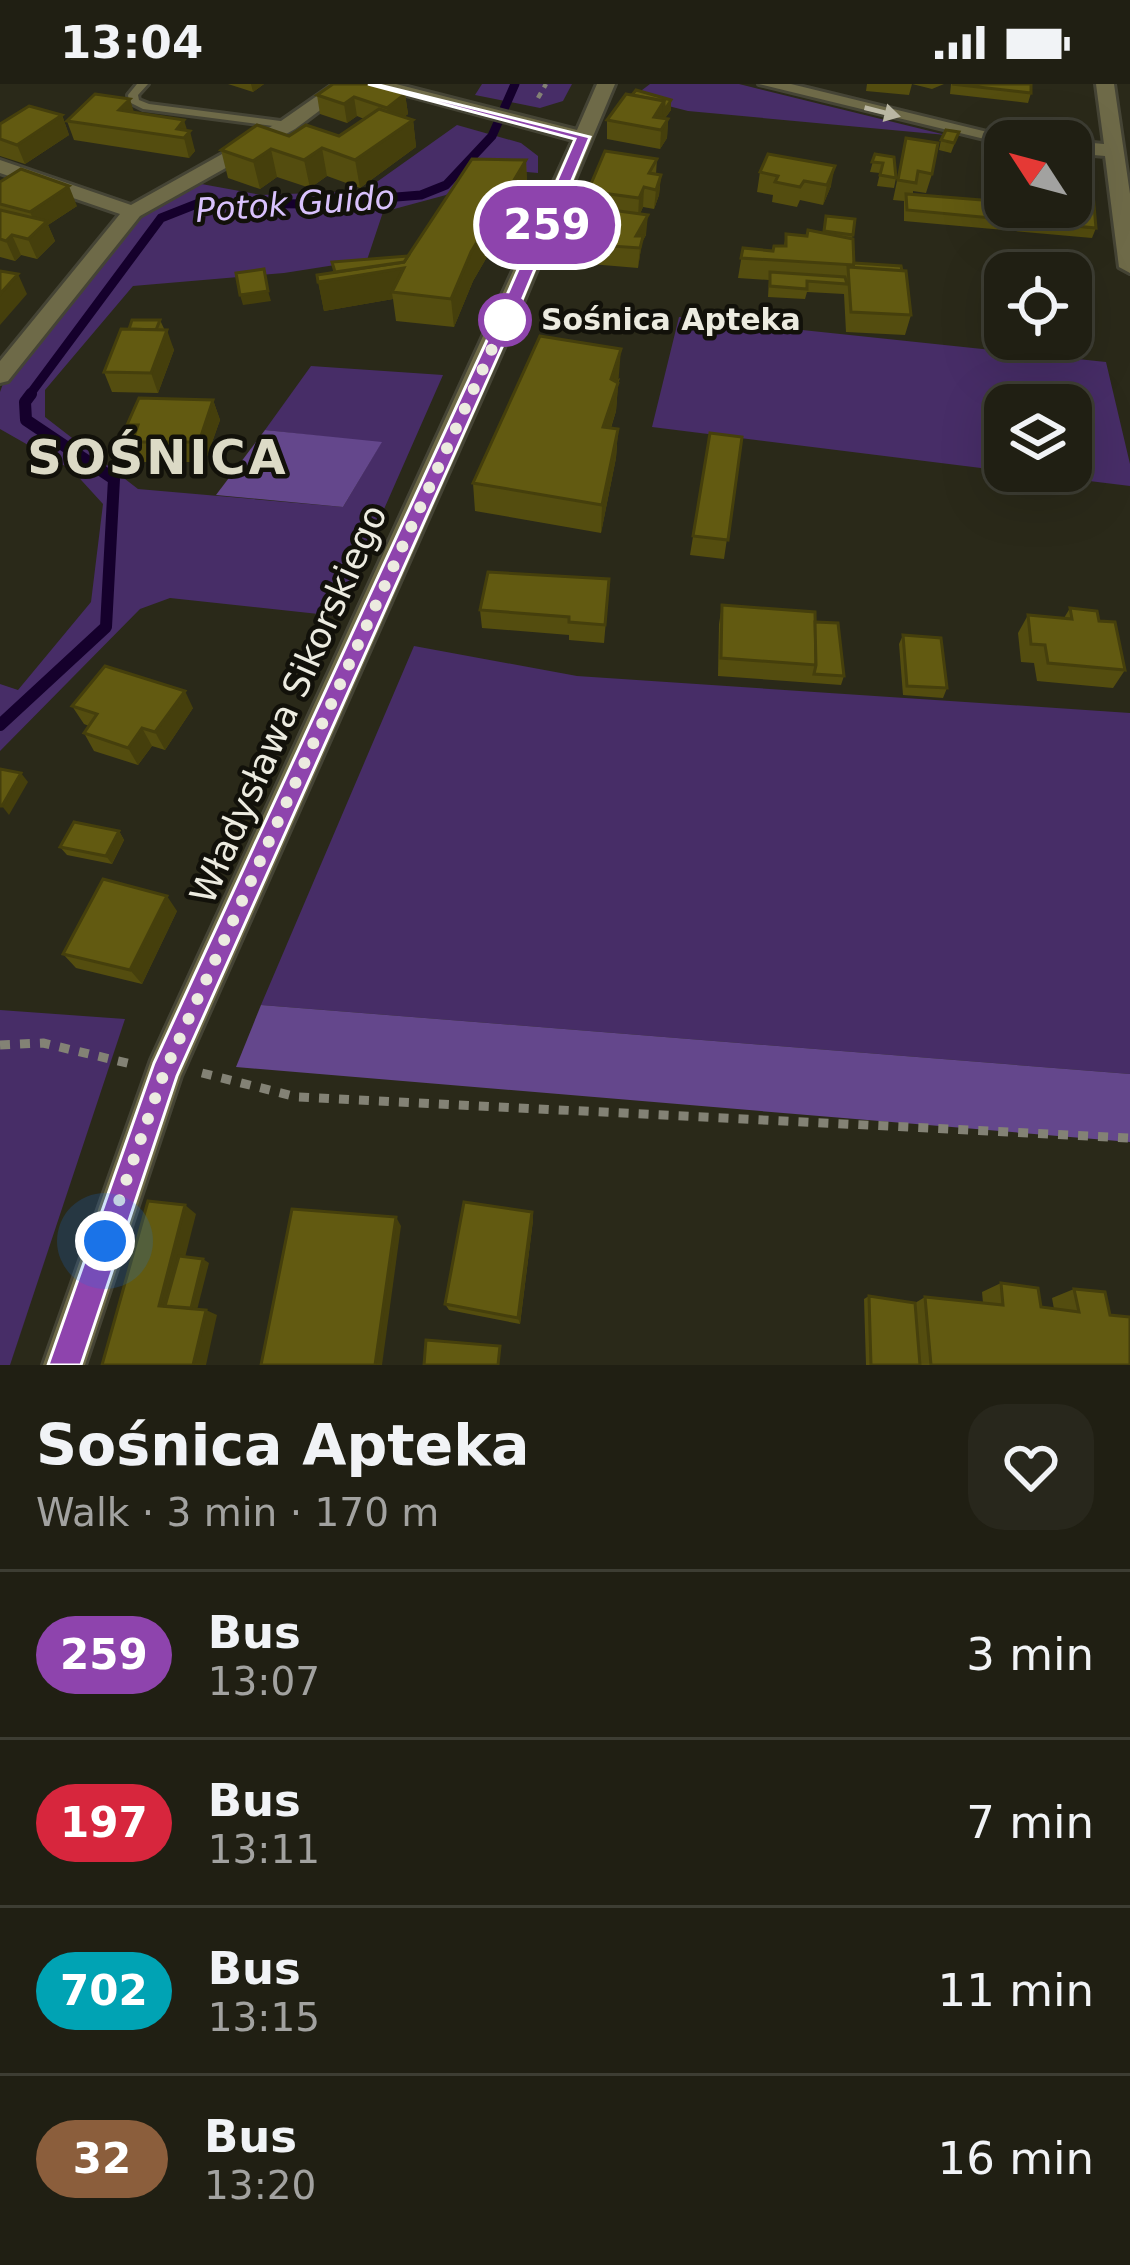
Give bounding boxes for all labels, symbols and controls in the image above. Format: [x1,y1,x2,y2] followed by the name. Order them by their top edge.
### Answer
[60,16,203,69] text: 13:04
[863,103,900,122] one-way arrow
[984,120,1092,228] north arrow
[984,120,1092,492] map controls
[194,177,396,230] water label: Potok Guido
[478,186,616,264] line badge: 259
[503,200,591,249] text: 259
[984,252,1092,360] button: locate
[480,295,530,345] marker: Sośnica Apteka
[541,302,801,337] place label: Sośnica Apteka
[984,384,1092,492] button: layers
[27,429,289,485] district label: SOŚNICA
[182,499,395,910] street label: Władysława Sikorskiego
[75,1211,135,1271] your location
[968,1404,1094,1530] button: heart
[36,1412,530,1478] text: Sośnica Apteka
[36,1490,439,1535] text: Walk · 3 min · 170 m
[208,1606,301,1659] text: Bus
[966,1628,1094,1681] text: 3 min
[60,1630,148,1679] text: 259
[208,1659,320,1704] text: 13:07
[208,1774,301,1827] text: Bus
[966,1796,1094,1849] text: 7 min
[60,1798,148,1847] text: 197
[208,1827,320,1872] text: 13:11
[208,1942,301,1995] text: Bus
[938,1964,1094,2017] text: 11 min
[60,1966,148,2015] text: 702
[208,1995,320,2040] text: 13:15
[204,2110,297,2163] text: Bus
[938,2132,1094,2185] text: 16 min
[73,2134,131,2183] text: 32
[204,2163,316,2208] text: 13:20

